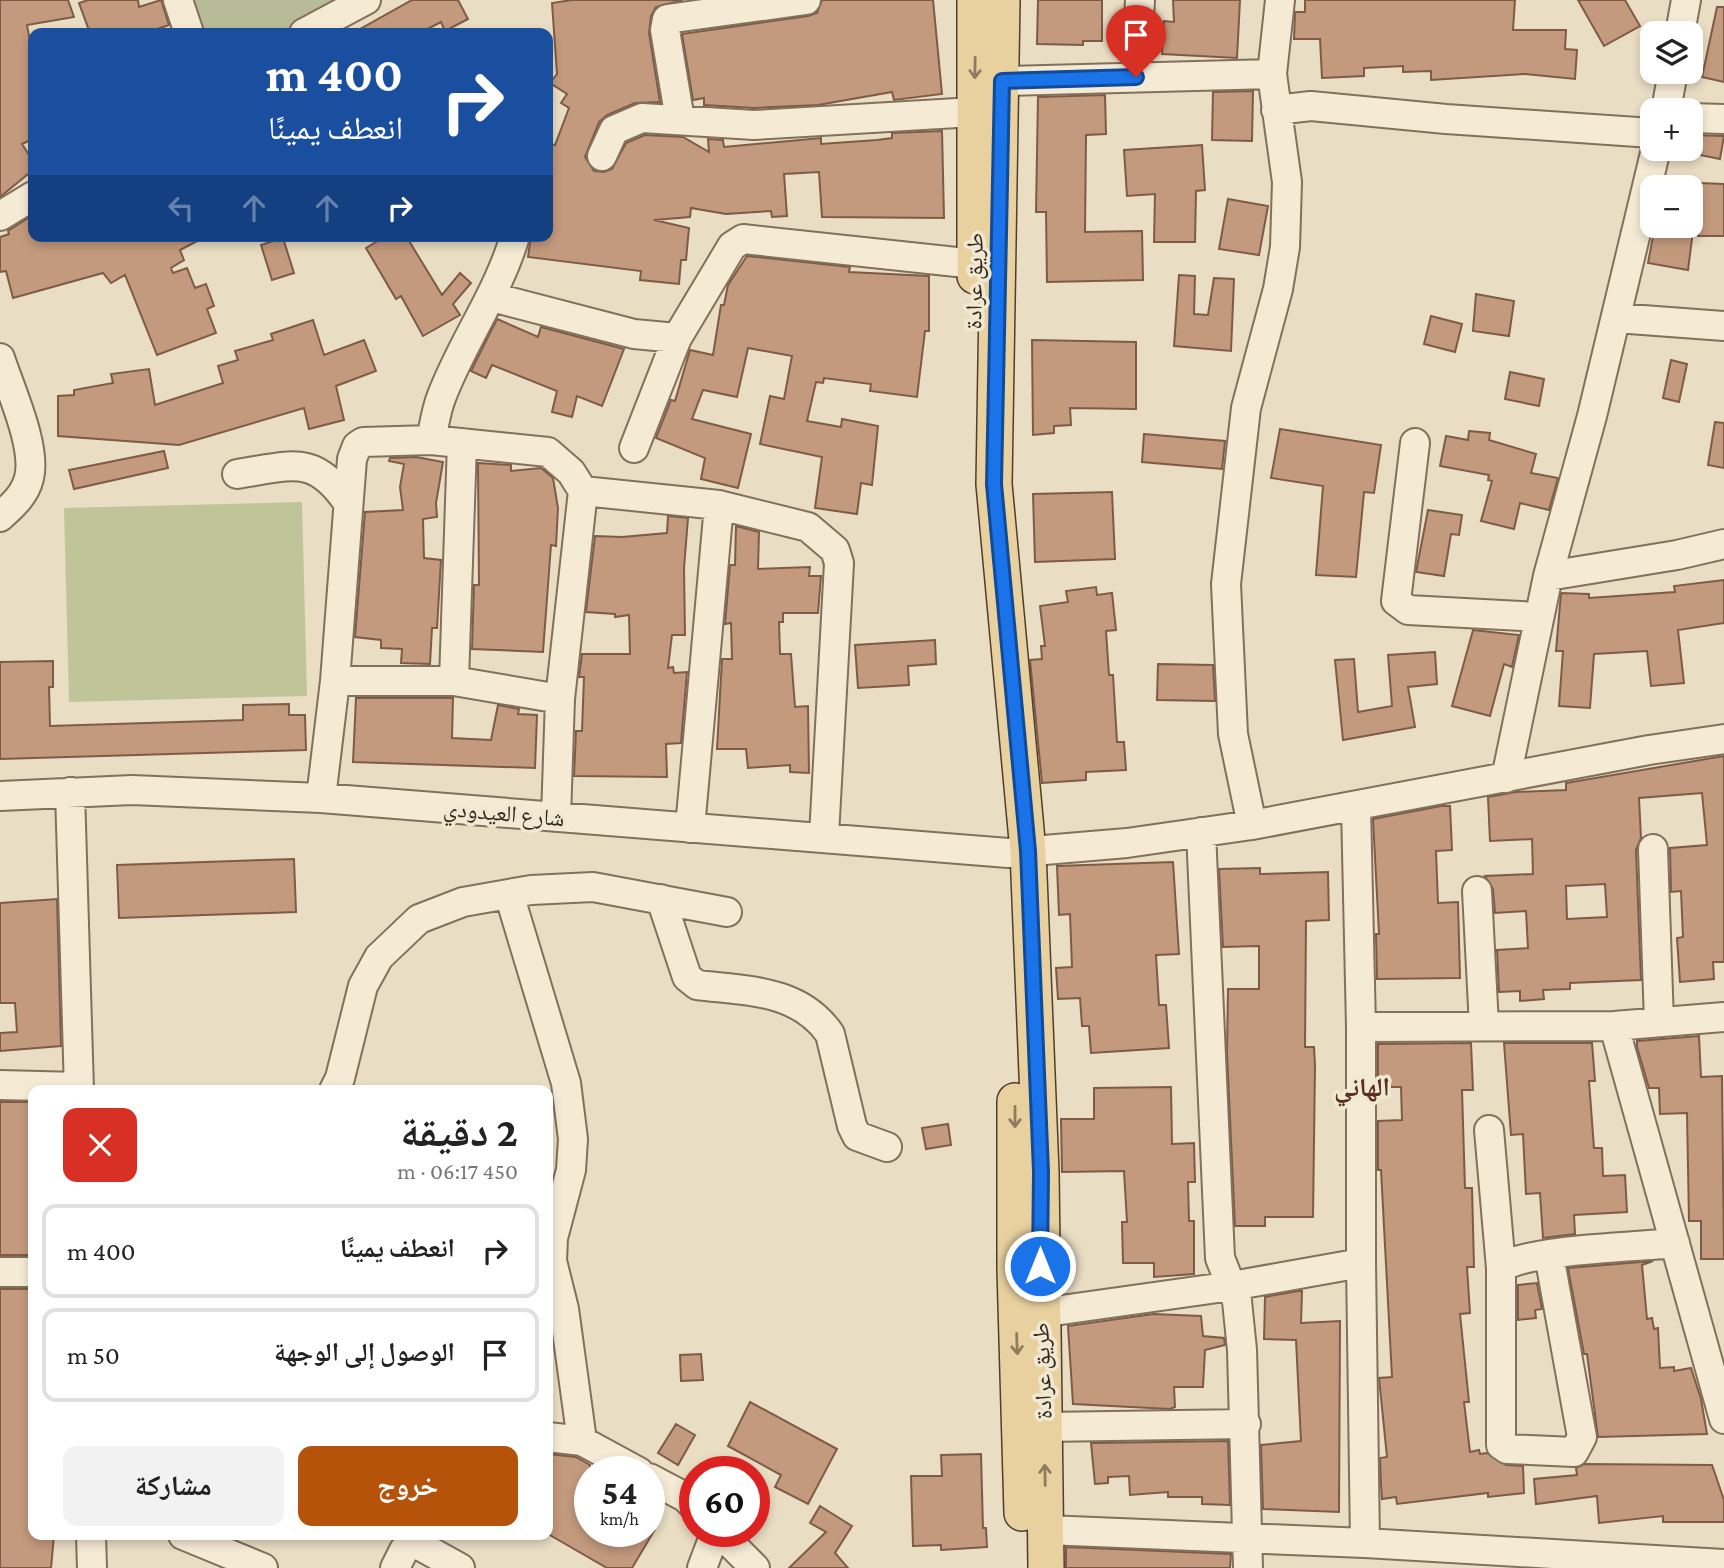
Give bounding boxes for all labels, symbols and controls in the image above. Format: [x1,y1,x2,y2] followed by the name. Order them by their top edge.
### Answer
[1106,5,1166,77] pin
[1117,16,1155,54] icon: arrive
[1640,21,1703,238] map controls
[1640,21,1703,84] button: layers
[266,47,403,102] text: 400 m
[427,56,518,147] icon: right
[968,56,981,79] one-way arrow
[1640,98,1703,161] button: +
[268,110,403,146] text: انعطف يمينًا
[1640,175,1703,238] button: −
[162,189,200,227] icon: left
[235,189,273,227] icon: ahead
[308,189,346,227] icon: ahead
[381,189,419,227] icon: right
[960,232,989,330] street label: طريق عرادة
[442,795,566,837] street label: شارع العيدودي
[1334,1073,1390,1107] district label: الهاني
[1008,1105,1022,1128] one-way arrow
[63,1108,137,1182] button: close
[400,1108,518,1155] text: 2 دقيقة
[397,1158,518,1184] text: 450 m · 06:17
[1003,1229,1077,1303] position arrow
[476,1232,514,1270] icon: right
[340,1234,455,1263] text: انعطف يمينًا
[67,1237,135,1266] text: 400 m
[1027,1322,1058,1420] street label: طريق عرادة
[1010,1333,1024,1356] one-way arrow
[476,1336,514,1374] icon: arrive
[274,1338,455,1367] text: الوصول إلى الوجهة
[67,1341,120,1370] text: 50 m
[63,1446,284,1526] button: مشاركة
[298,1446,518,1526] button: خروج
[679,1456,770,1547] speed limit sign: 60
[1038,1464,1052,1487] one-way arrow
[601,1473,638,1512] text: 54
[600,1509,639,1529] text: km/h

